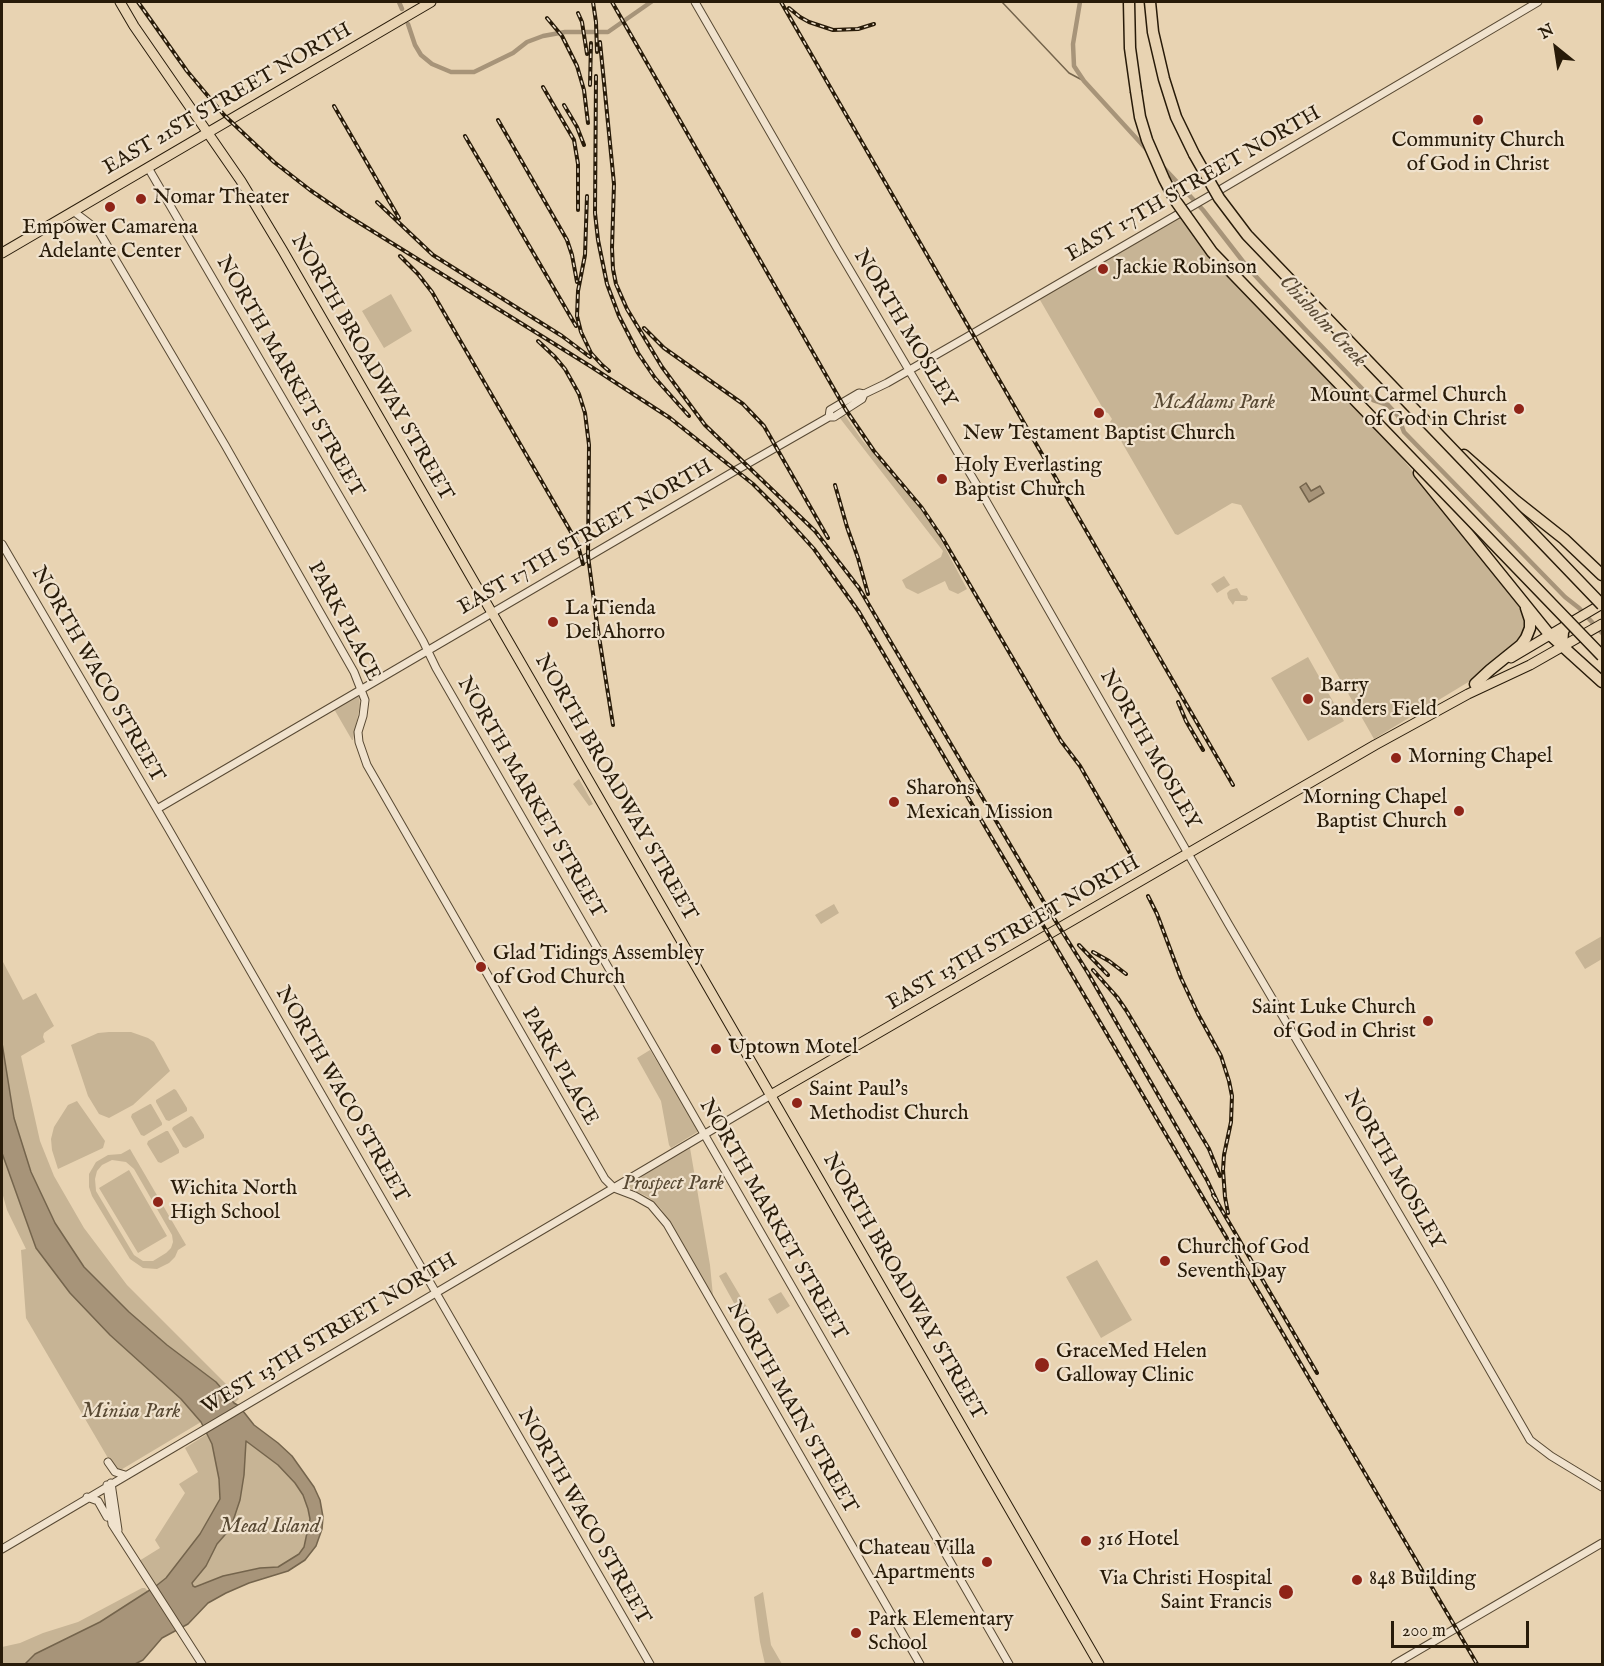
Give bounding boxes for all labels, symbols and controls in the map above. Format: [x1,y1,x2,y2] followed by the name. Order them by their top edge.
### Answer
[99,18,357,182] street label: EAST 21ST STREET NORTH
[1526,18,1586,78] north arrow
[1536,20,1558,45] text: N
[1062,102,1326,268] street label: EAST 17TH STREET NORTH
[1471,113,1485,127] marker: Community Church of God in Christ
[1391,129,1565,179] place label: Community Church of God in Christ
[153,186,289,212] place label: Nomar Theater
[134,192,148,206] marker: Nomar Theater
[103,200,117,214] marker: Empower Camarena Adelante Center
[22,216,198,266] place label: Empower Camarena Adelante Center
[284,230,458,506] street label: NORTH BROADWAY STREET
[847,245,961,413] street label: NORTH MOSLEY
[210,252,368,502] street label: NORTH MARKET STREET
[1115,256,1257,282] place label: Jackie Robinson
[1096,262,1110,276] marker: Jackie Robinson
[1273,270,1371,374] water label: Chisholm Creek
[1310,384,1507,434] place label: Mount Carmel Church of God in Christ
[1153,391,1275,417] park label: McAdams Park
[1512,402,1526,416] marker: Mount Carmel Church of God in Christ
[1092,406,1106,420] marker: New Testament Baptist Church
[963,422,1235,448] place label: New Testament Baptist Church
[954,454,1102,504] place label: Holy Everlasting Baptist Church
[454,455,718,621] street label: EAST 17TH STREET NORTH
[935,472,949,486] marker: Holy Everlasting Baptist Church
[301,558,385,686] street label: PARK PLACE
[25,563,169,787] street label: NORTH WACO STREET
[565,597,665,647] place label: La Tienda Del Ahorro
[546,615,560,629] marker: La Tienda Del Ahorro
[528,650,702,926] street label: NORTH BROADWAY STREET
[1093,666,1205,834] street label: NORTH MOSLEY
[451,673,609,923] street label: NORTH MARKET STREET
[1320,674,1437,724] place label: Barry Sanders Field
[1301,692,1315,706] marker: Barry Sanders Field
[1408,745,1552,771] place label: Morning Chapel
[1389,751,1403,765] marker: Morning Chapel
[906,777,1053,827] place label: Sharons Mexican Mission
[1303,786,1447,836] place label: Morning Chapel Baptist Church
[887,795,901,809] marker: Sharons Mexican Mission
[1452,804,1466,818] marker: Morning Chapel Baptist Church
[883,851,1145,1017] street label: EAST 13TH STREET NORTH
[493,942,704,992] place label: Glad Tidings Assembley of God Church
[474,960,488,974] marker: Glad Tidings Assembley of God Church
[269,983,413,1207] street label: NORTH WACO STREET
[1252,996,1416,1046] place label: Saint Luke Church of God in Christ
[515,1004,603,1130] street label: PARK PLACE
[1421,1014,1435,1028] marker: Saint Luke Church of God in Christ
[728,1036,858,1062] place label: Uptown Motel
[709,1042,723,1056] marker: Uptown Motel
[809,1078,969,1128] place label: Saint Paul's Methodist Church
[1337,1086,1449,1254] street label: NORTH MOSLEY
[693,1095,851,1345] street label: NORTH MARKET STREET
[790,1096,804,1110] marker: Saint Paul's Methodist Church
[816,1149,990,1425] street label: NORTH BROADWAY STREET
[622,1172,724,1198] park label: Prospect Park
[170,1177,297,1227] place label: Wichita North High School
[151,1195,165,1209] marker: Wichita North High School
[1177,1236,1309,1286] place label: Church of God Seventh Day
[198,1249,462,1421] street label: WEST 13TH STREET NORTH
[1158,1254,1172,1268] marker: Church of God Seventh Day
[720,1298,862,1518] street label: NORTH MAIN STREET
[1056,1340,1207,1390] place label: GraceMed Helen Galloway Clinic
[1033,1356,1051,1374] marker: GraceMed Helen Galloway Clinic
[82,1400,180,1426] park label: Minisa Park
[511,1405,655,1629] street label: NORTH WACO STREET
[220,1515,320,1541] park label: Mead Island
[1098,1528,1179,1554] place label: 316 Hotel
[1079,1534,1093,1548] marker: 316 Hotel
[858,1537,975,1587] place label: Chateau Villa Apartments
[980,1555,994,1569] marker: Chateau Villa Apartments
[1099,1567,1272,1617] place label: Via Christi Hospital Saint Francis
[1369,1567,1476,1593] place label: 848 Building
[1350,1573,1364,1587] marker: 848 Building
[1277,1583,1295,1601] marker: Via Christi Hospital Saint Francis
[868,1608,1014,1658] place label: Park Elementary School
[1394,1609,1532,1647] scale bar
[1402,1620,1446,1643] text: 200 m
[849,1626,863,1640] marker: Park Elementary School

